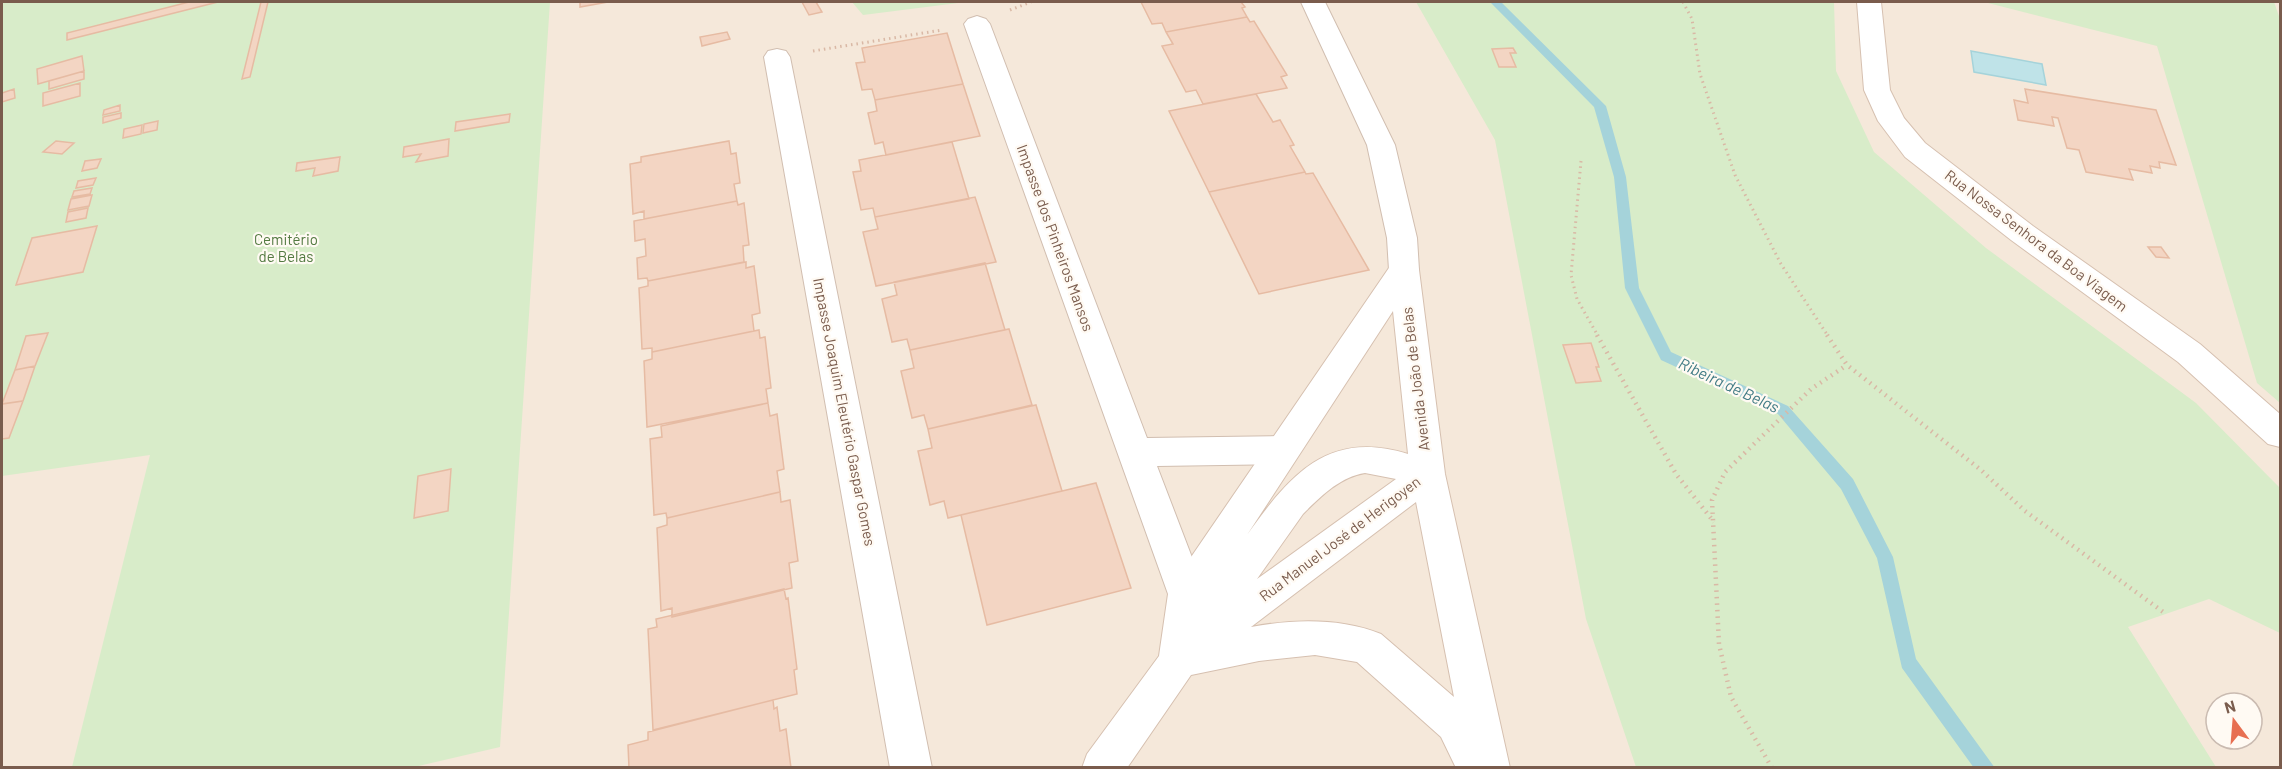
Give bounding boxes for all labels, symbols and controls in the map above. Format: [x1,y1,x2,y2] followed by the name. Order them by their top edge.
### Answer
[1014,142,1098,334] street label: Impasse dos Pinheiros Mansos
[1942,166,2131,315] street label: Rua Nossa Senhora da Boa Viagem
[254,230,318,265] park label: Cemitério de Belas
[810,276,880,547] street label: Impasse Joaquim Eleutério Gaspar Gomes
[1397,306,1433,452] street label: Avenida João de Belas
[1676,353,1783,416] water label: Ribeira de Belas
[1255,472,1423,605] street label: Rua Manuel José de Herigoyen
[2204,691,2264,751] north arrow
[2222,696,2237,717] text: N

